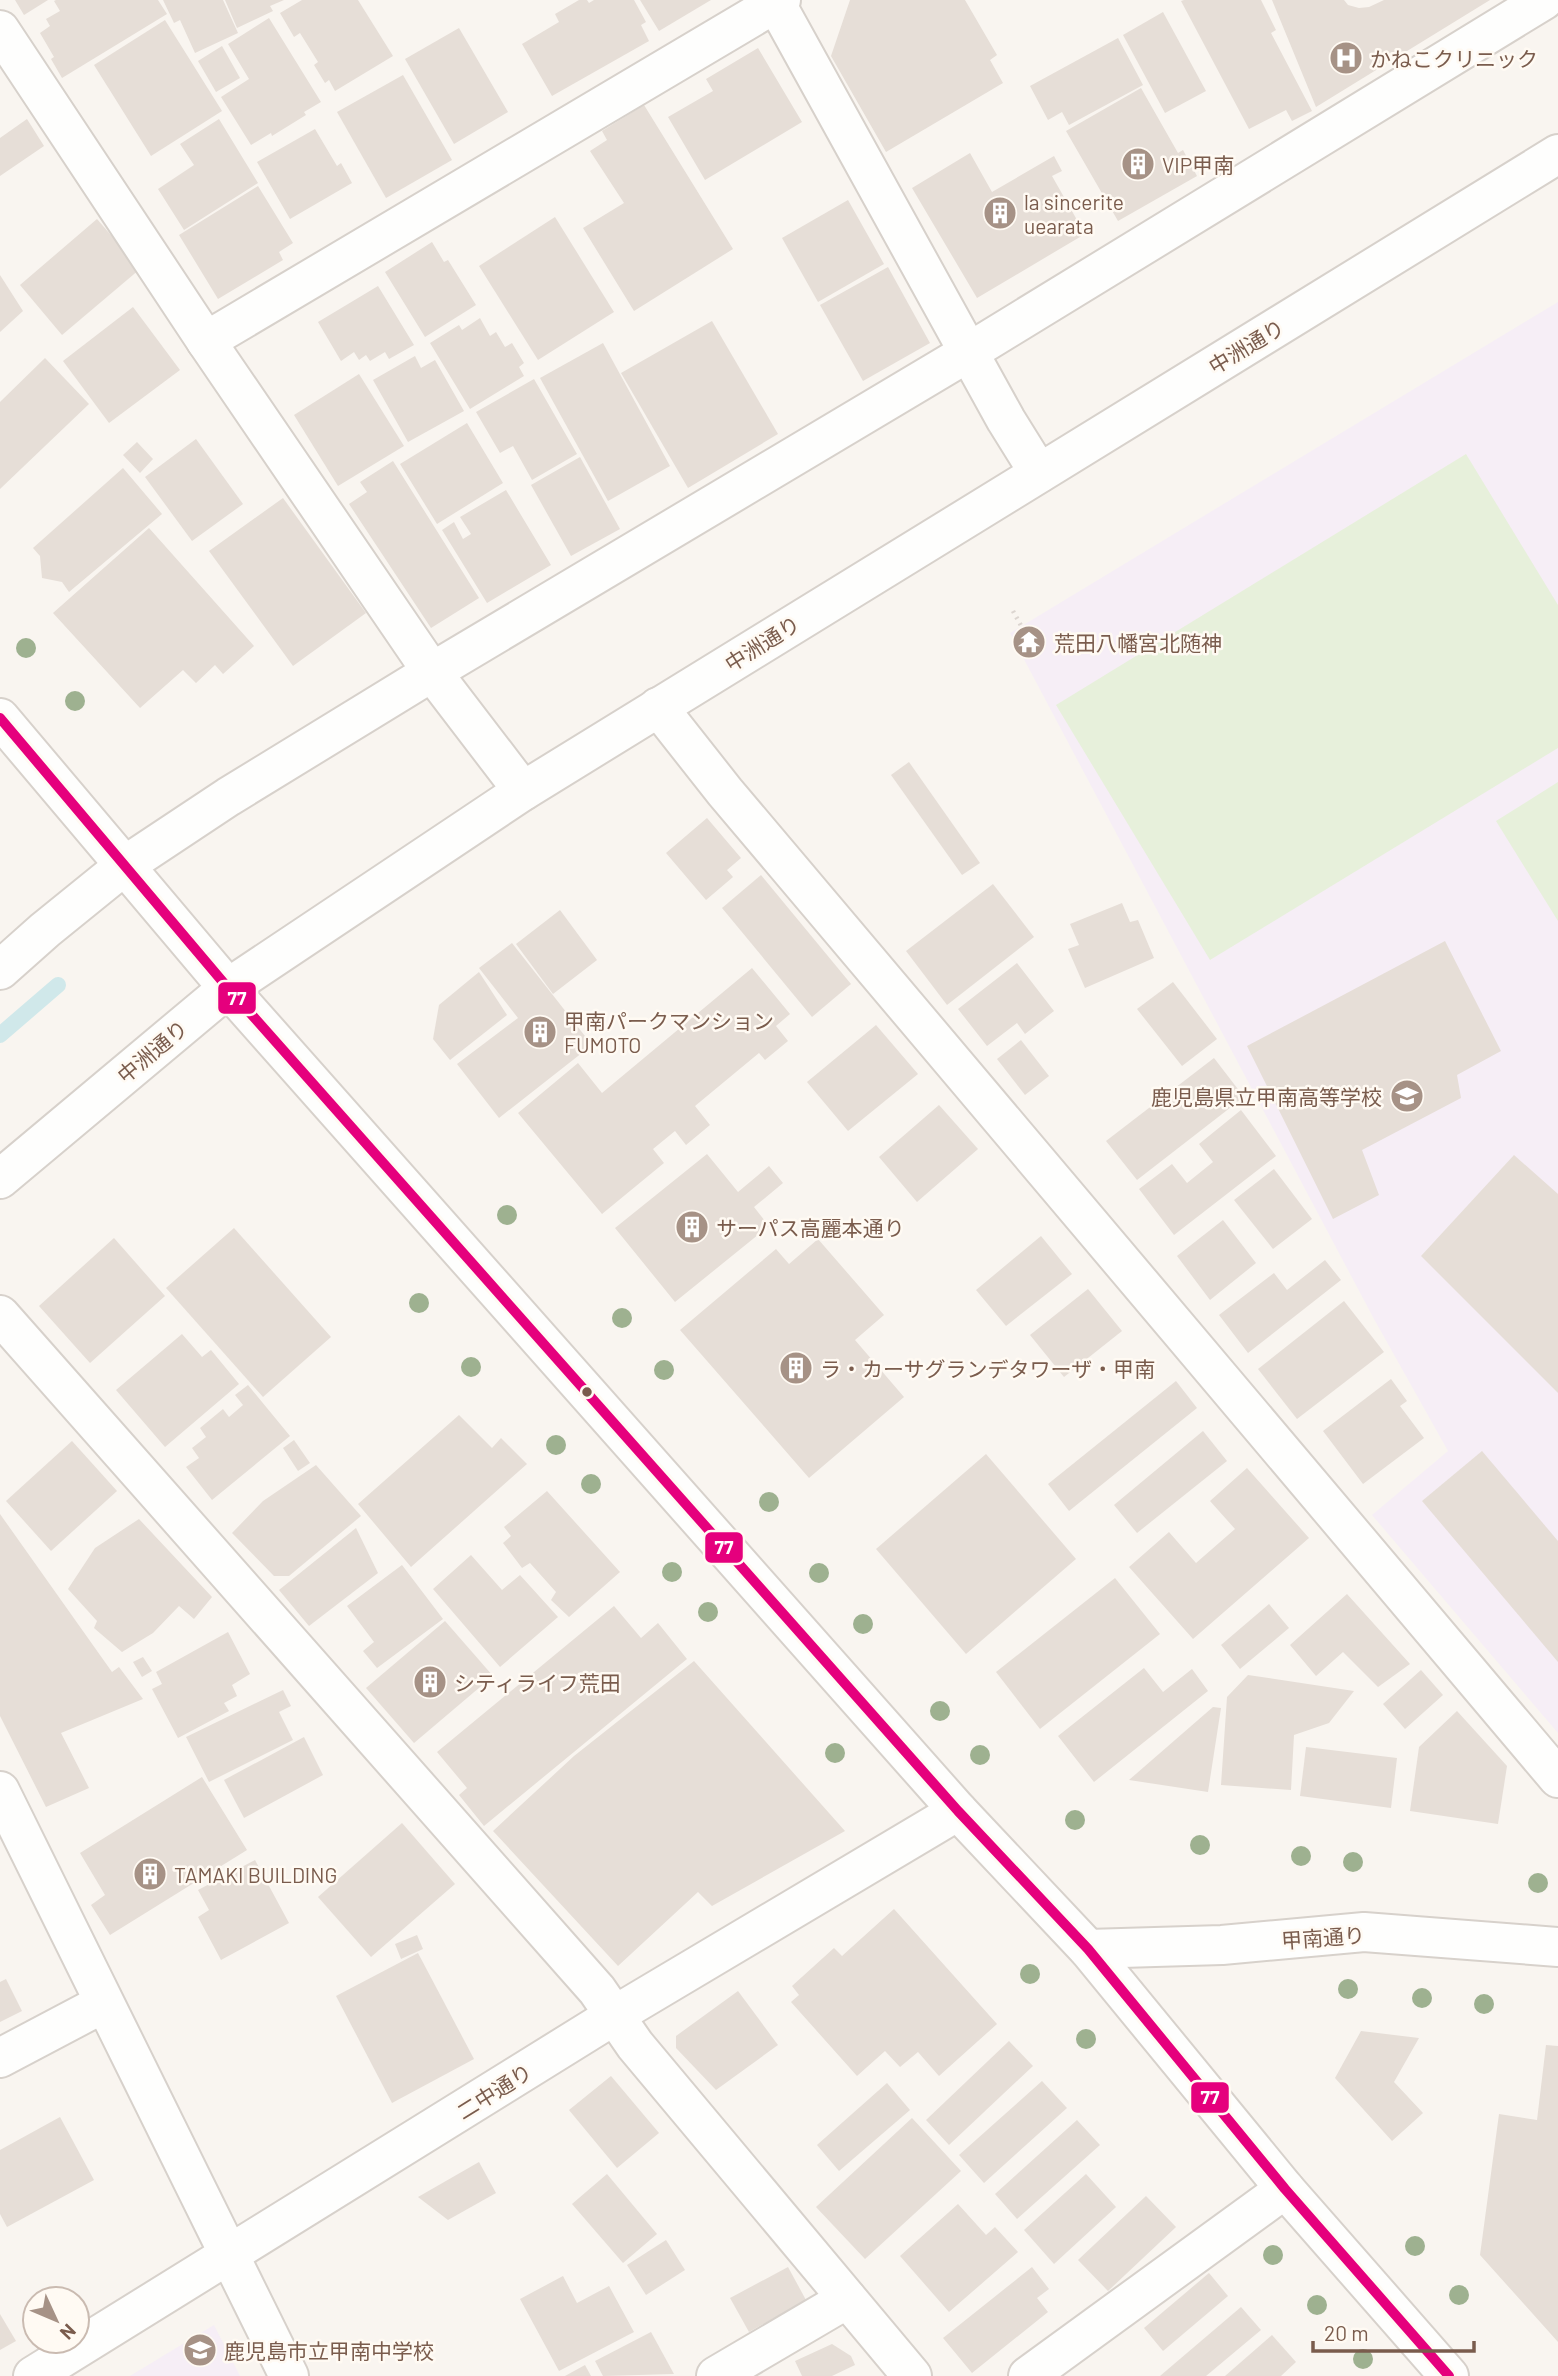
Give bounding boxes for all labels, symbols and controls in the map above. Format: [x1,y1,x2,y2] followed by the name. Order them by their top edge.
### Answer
[1327,39,1365,77] hospital icon: かねこクリニック
[1370,46,1538,71] place label: かねこクリニック
[1119,145,1157,183] building icon: VIP甲南
[1162,152,1234,177] place label: VIP甲南
[1024,189,1124,238] place label: la sincerite uearata
[981,194,1019,232] building icon: la sincerite uearata
[1204,314,1288,378] street label: 中洲通り
[720,610,804,676] street label: 中洲通り
[1010,623,1048,661] temple icon: 荒田八幡宮北随神
[1054,630,1222,655] place label: 荒田八幡宮北随神
[217,981,257,1015] line badge: 77
[228,986,247,1009] text: 77
[564,1008,774,1057] place label: 甲南パークマンション FUMOTO
[521,1013,559,1051] building icon: 甲南パークマンション FUMOTO
[112,1014,192,1088] street label: 中洲通り
[1388,1077,1426,1115] school or university icon: 鹿児島県立甲南高等学校
[1151,1084,1382,1109] place label: 鹿児島県立甲南高等学校
[673,1208,711,1246] building icon: サーパス高麗本通り
[716,1215,905,1240] place label: サーパス高麗本通り
[777,1349,815,1387] building icon: ラ・カーサグランデタワーザ・甲南
[820,1356,1155,1381] place label: ラ・カーサグランデタワーザ・甲南
[580,1385,594,1399] unlabelled marker
[704,1531,744,1564] line badge: 77
[715,1535,734,1558] text: 77
[411,1663,449,1701] building icon: シティライフ荒田
[454,1670,621,1695] place label: シティライフ荒田
[131,1855,169,1893] building icon: TAMAKI BUILDING
[174,1862,337,1887] place label: TAMAKI BUILDING
[1280,1922,1366,1952] street label: 甲南通り
[452,2058,536,2124] street label: 二中通り
[1190,2081,1230,2114] line badge: 77
[1201,2085,1220,2108] text: 77
[21,2285,91,2355] north arrow
[1313,2310,1474,2354] scale bar
[56,2320,81,2345] text: N
[1324,2320,1369,2345] text: 20 m
[181,2331,219,2369] school or university icon: 鹿児島市立甲南中学校
[224,2338,434,2363] place label: 鹿児島市立甲南中学校

